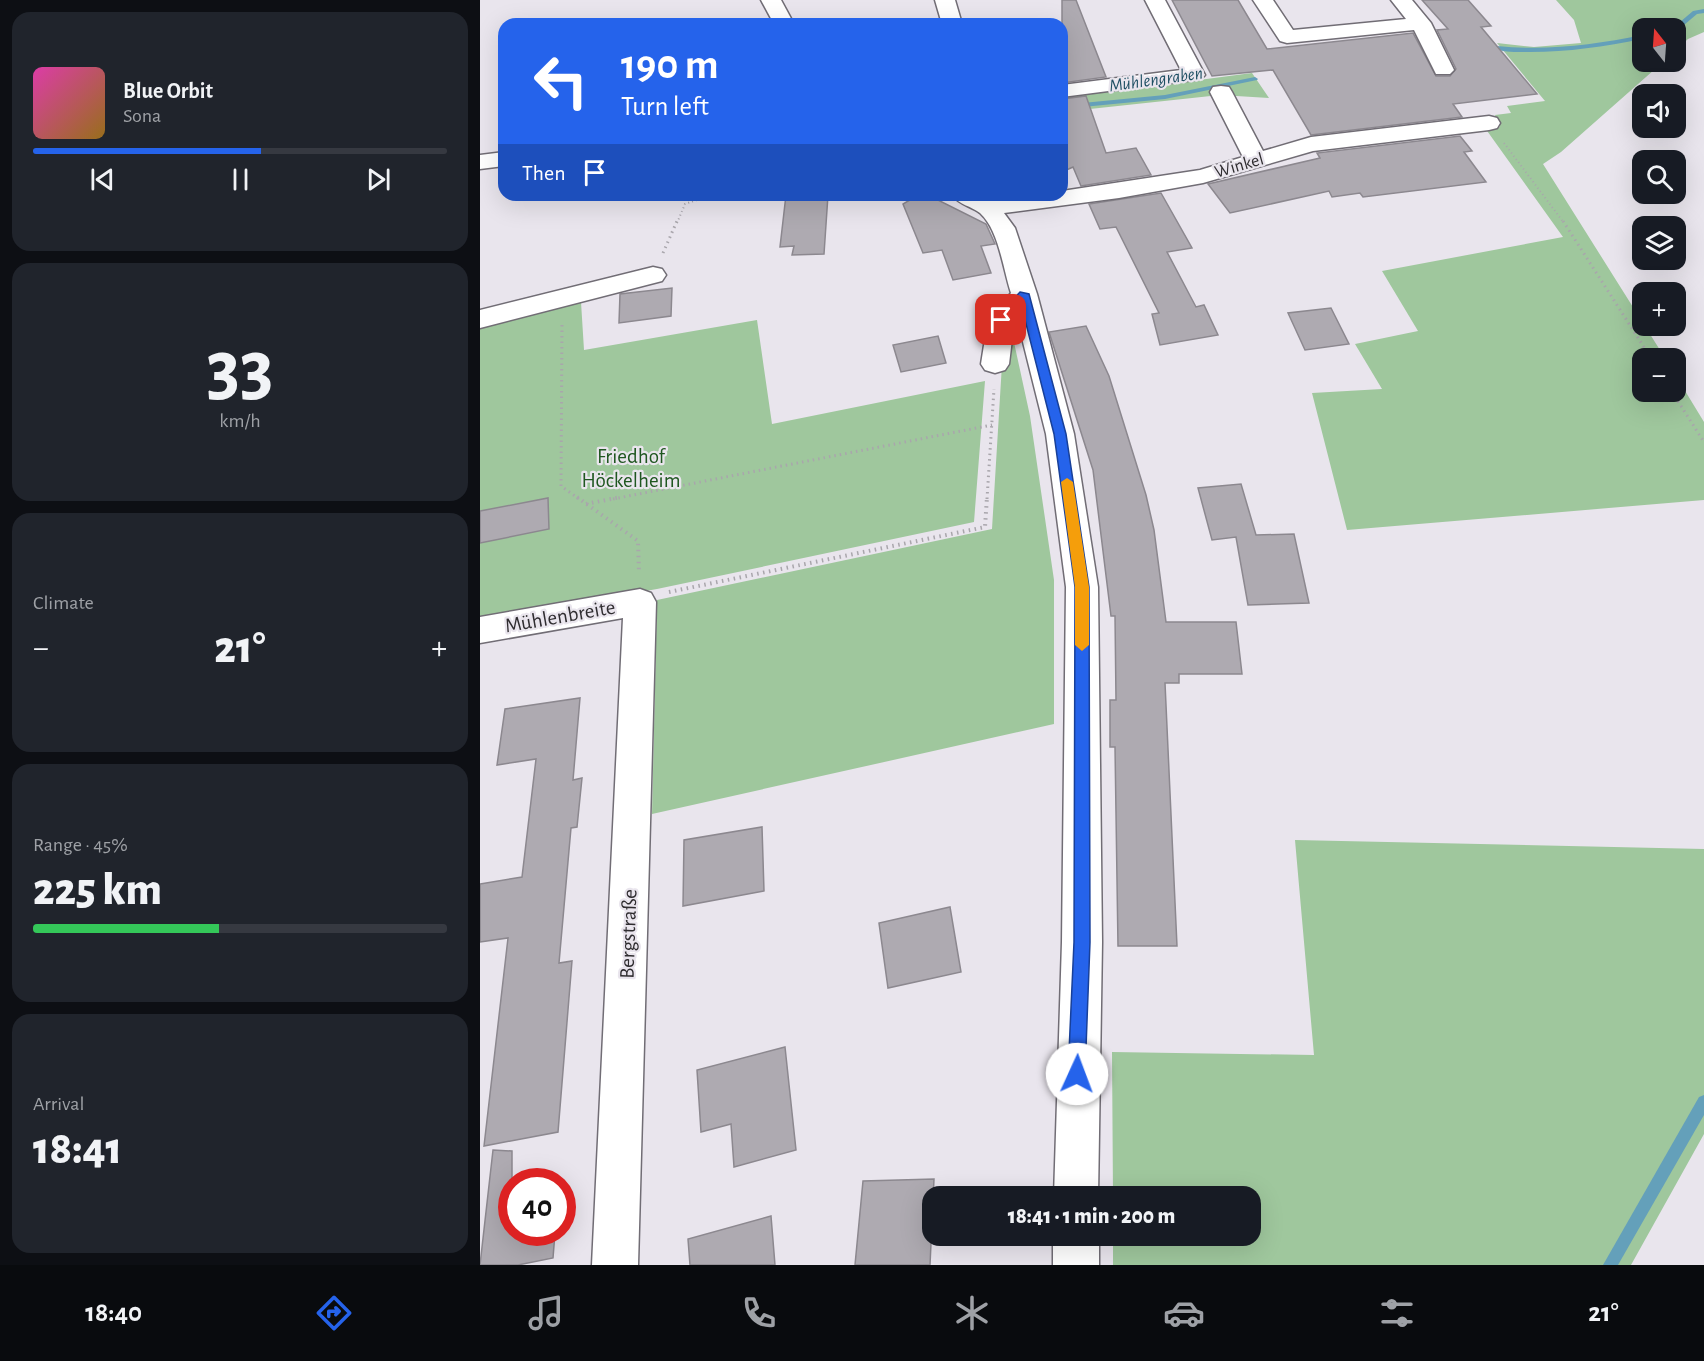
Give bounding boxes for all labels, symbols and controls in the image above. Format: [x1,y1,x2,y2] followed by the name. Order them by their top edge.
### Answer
[1632,18,1686,72] north arrow
[1632,18,1686,402] map controls
[522,42,600,120] icon: left
[621,44,719,86] text: 190 m
[1108,64,1204,95] water label: Mühlengraben
[123,80,213,102] text: Blue Orbit
[1632,84,1686,138] button: sound
[621,93,709,120] text: Turn left
[123,106,161,126] text: Sona
[1213,150,1266,182] street label: Winkel
[1632,150,1686,204] button: search
[578,156,611,189] icon: arrive
[522,162,566,184] text: Then
[86,163,119,196] icon: previous
[224,163,257,196] icon: pause
[362,163,395,196] icon: next
[1632,216,1686,270] button: layers
[1632,282,1686,336] button: +
[975,294,1026,345] pin
[984,303,1017,336] icon: arrive
[206,331,274,409] text: 33
[1632,348,1686,402] button: −
[219,411,261,431] text: km/h
[582,446,680,491] park label: Friedhof Höckelheim
[33,593,94,613] text: Climate
[503,596,617,637] street label: Mühlenbreite
[214,626,266,671] text: 21°
[33,632,49,665] text: −
[431,632,447,665] text: +
[33,835,128,855] text: Range · 45%
[33,868,162,913] text: 225 km
[616,889,641,979] street label: Bergstraße
[1045,1042,1109,1106] position arrow
[33,1094,84,1114] text: Arrival
[33,1127,122,1172] text: 18:41
[498,1168,576,1246] speed limit sign: 40
[1008,1205,1175,1227] text: 18:41 · 1 min · 200 m
[313,1292,355,1334] icon: directions
[525,1292,567,1334] icon: music
[738,1292,780,1334] icon: phone
[951,1292,993,1334] icon: climate
[1163,1292,1205,1334] icon: car
[1376,1292,1418,1334] icon: filters
[85,1299,142,1326] text: 18:40
[1588,1299,1619,1326] text: 21°

